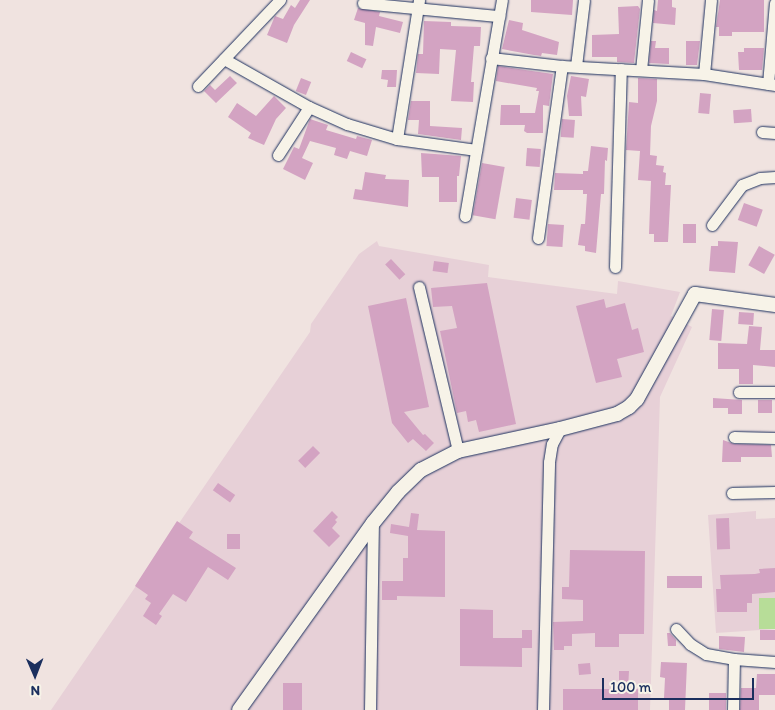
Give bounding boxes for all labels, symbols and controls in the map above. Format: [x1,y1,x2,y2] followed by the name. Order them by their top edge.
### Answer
[10,650,60,700] north arrow
[605,668,758,700] scale bar
[610,678,651,696] text: 100 m
[30,682,40,699] text: N

